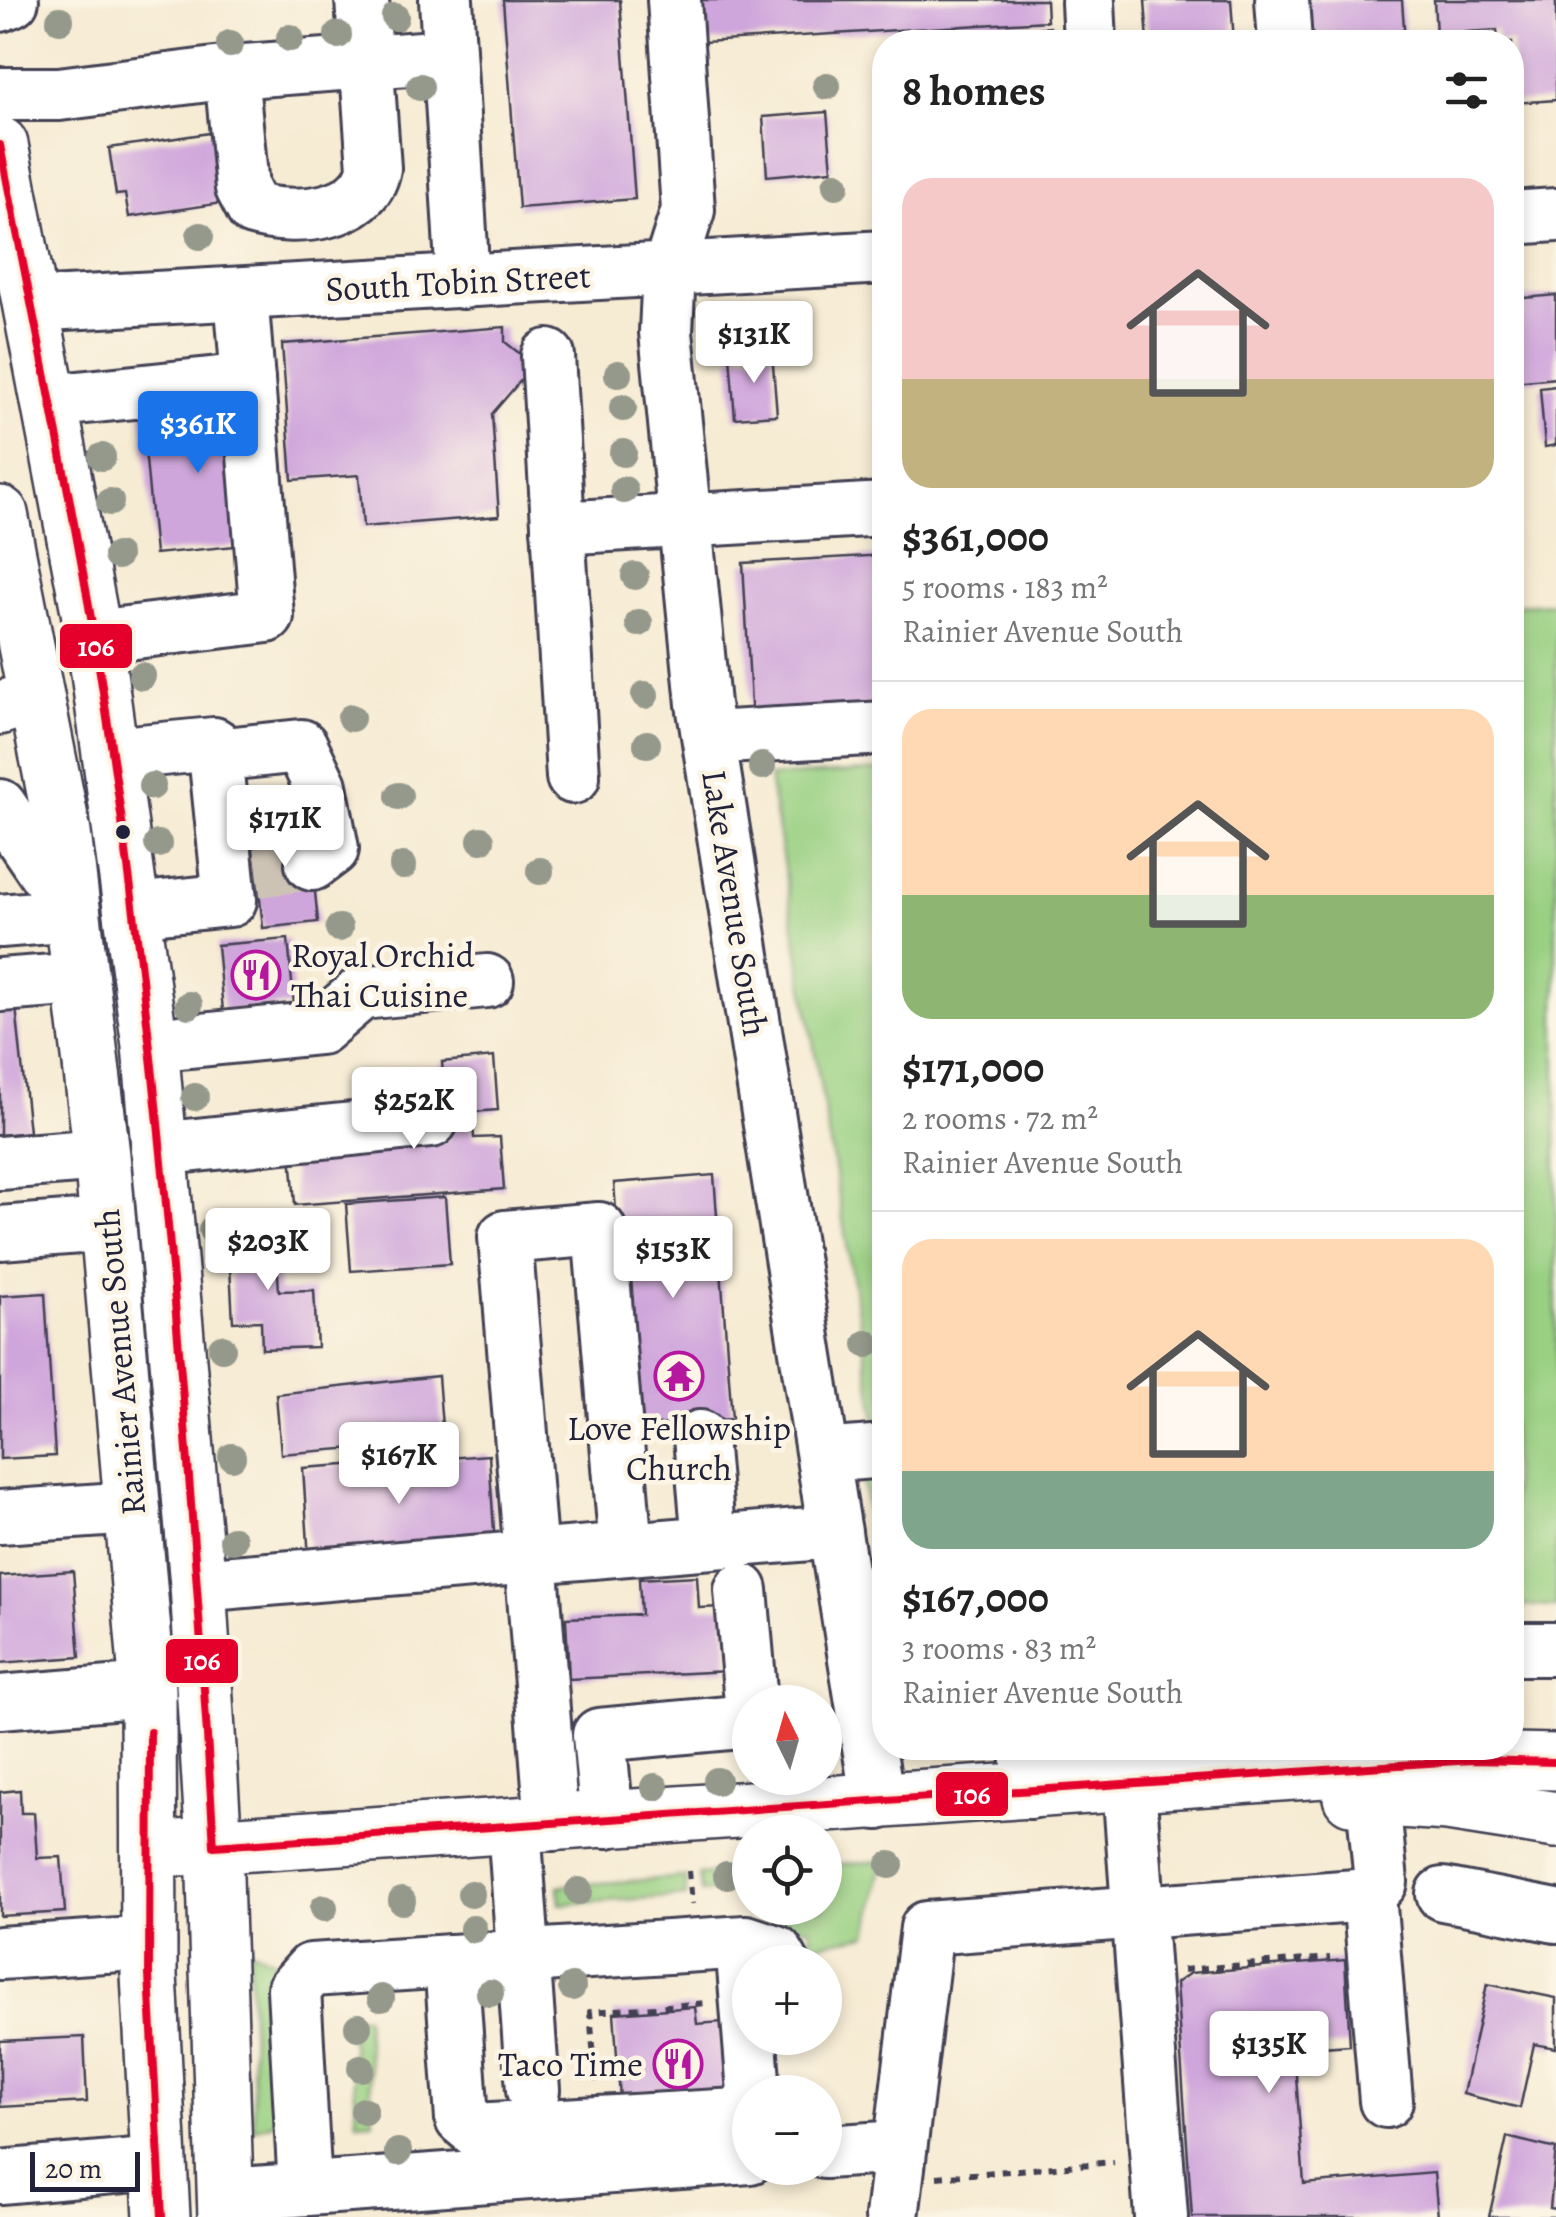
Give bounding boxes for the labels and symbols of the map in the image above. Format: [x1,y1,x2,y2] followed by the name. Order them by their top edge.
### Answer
[324,251,592,313] street label: South Tobin Street
[684,301,824,386] pin: $131K
[128,391,268,476] pin: $361K
[58,622,134,670] line badge: 106
[77,628,115,666] text: 106
[690,766,780,1040] street label: Lake Avenue South
[215,785,355,870] pin: $171K
[113,822,133,842] unlabelled marker
[291,931,475,1019] place label: Royal Orchid Thai Cuisine
[230,949,282,1001] restaurant icon: Royal Orchid Thai Cuisine
[344,1067,484,1152] pin: $252K
[83,1207,157,1517] street label: Rainier Avenue South
[198,1208,338,1293] pin: $203K
[603,1216,743,1301] pin: $153K
[653,1350,705,1402] temple icon: Love Fellowship Church
[567,1404,791,1492] place label: Love Fellowship Church
[329,1422,469,1507] pin: $167K
[164,1637,240,1685] line badge: 106
[183,1642,221,1680] text: 106
[732,1685,842,1795] north arrow
[934,1770,1010,1818] line badge: 106
[953,1776,991,1814] text: 106
[1199,2011,1339,2096] pin: $135K
[652,2038,704,2090] restaurant icon: Taco Time
[498,2040,643,2088] place label: Taco Time
[30,2147,140,2192] scale bar

